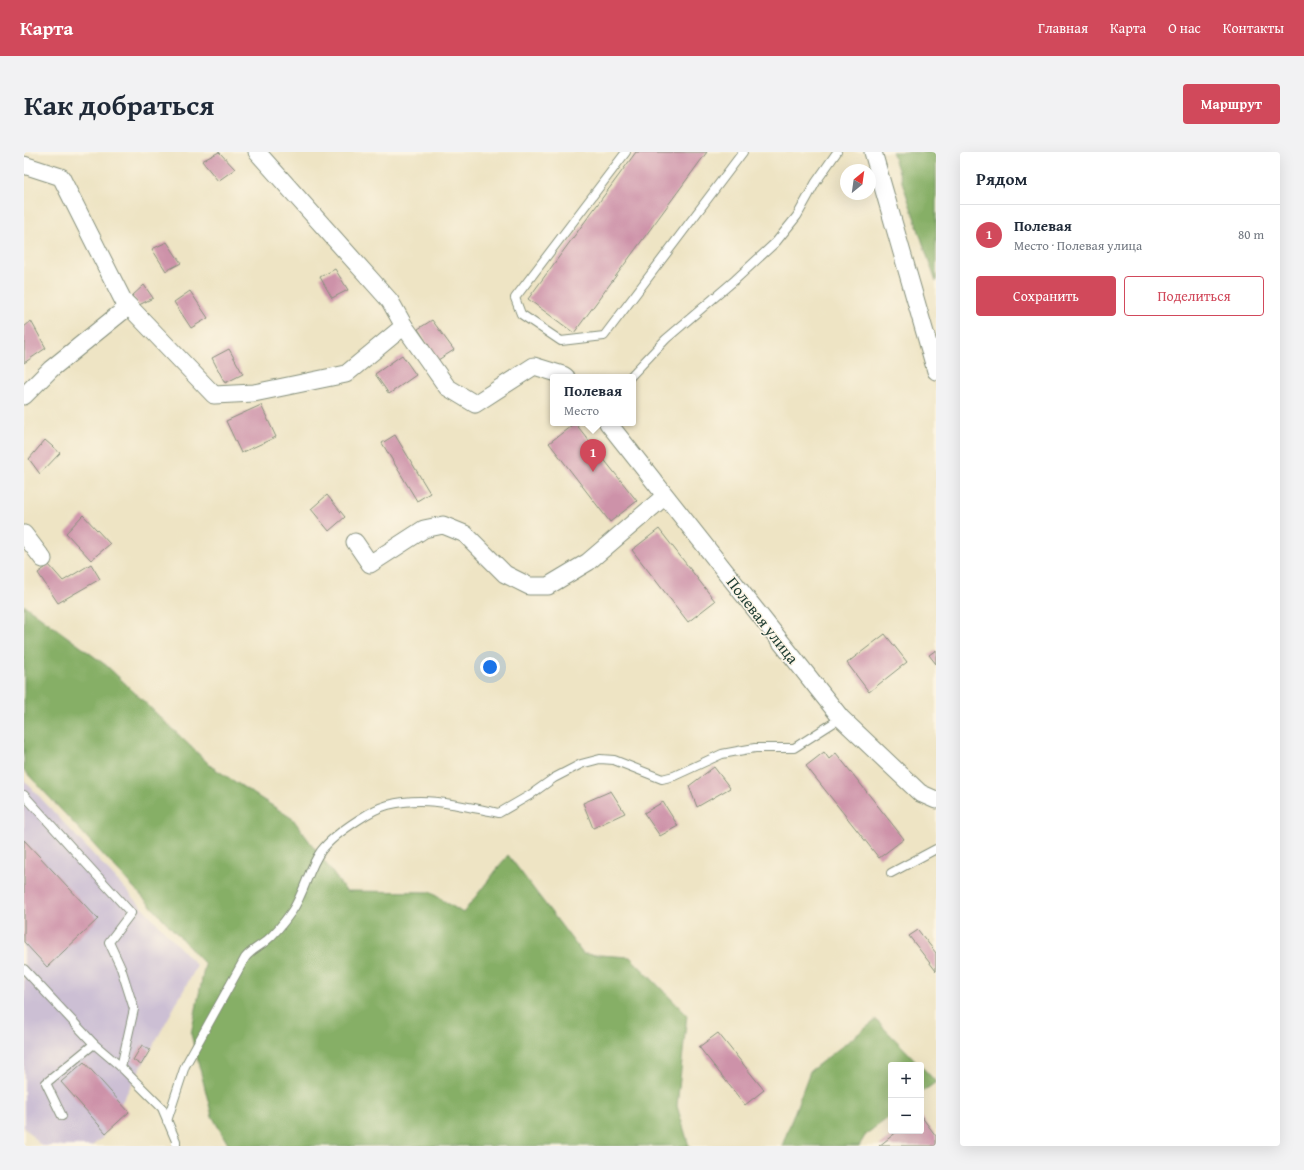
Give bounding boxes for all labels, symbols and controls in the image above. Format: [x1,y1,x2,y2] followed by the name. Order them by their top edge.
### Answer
[20,14,73,42] text: Карта
[1038,18,1088,38] text: Главная
[1110,18,1146,38] text: Карта
[1168,18,1201,38] text: О нас
[1223,18,1284,38] text: Контакты
[24,84,214,125] text: Как добраться
[1183,84,1280,124] button: Маршрут
[840,164,876,200] north arrow
[976,166,1027,191] text: Рядом
[1014,215,1072,236] text: Полевая
[986,225,992,244] text: 1
[1238,225,1264,244] text: 80 m
[1014,236,1142,255] text: Место · Полевая улица
[976,276,1116,316] button: Сохранить
[1124,276,1264,316] button: Поделиться
[550,374,636,426] popup
[564,380,622,401] text: Полевая
[564,401,599,420] text: Место
[580,439,606,472] pin: 1
[721,571,805,669] street label: Полевая улица
[480,657,500,677] your location
[888,1062,924,1134] map controls
[888,1062,924,1098] button: +
[888,1098,924,1134] button: −

